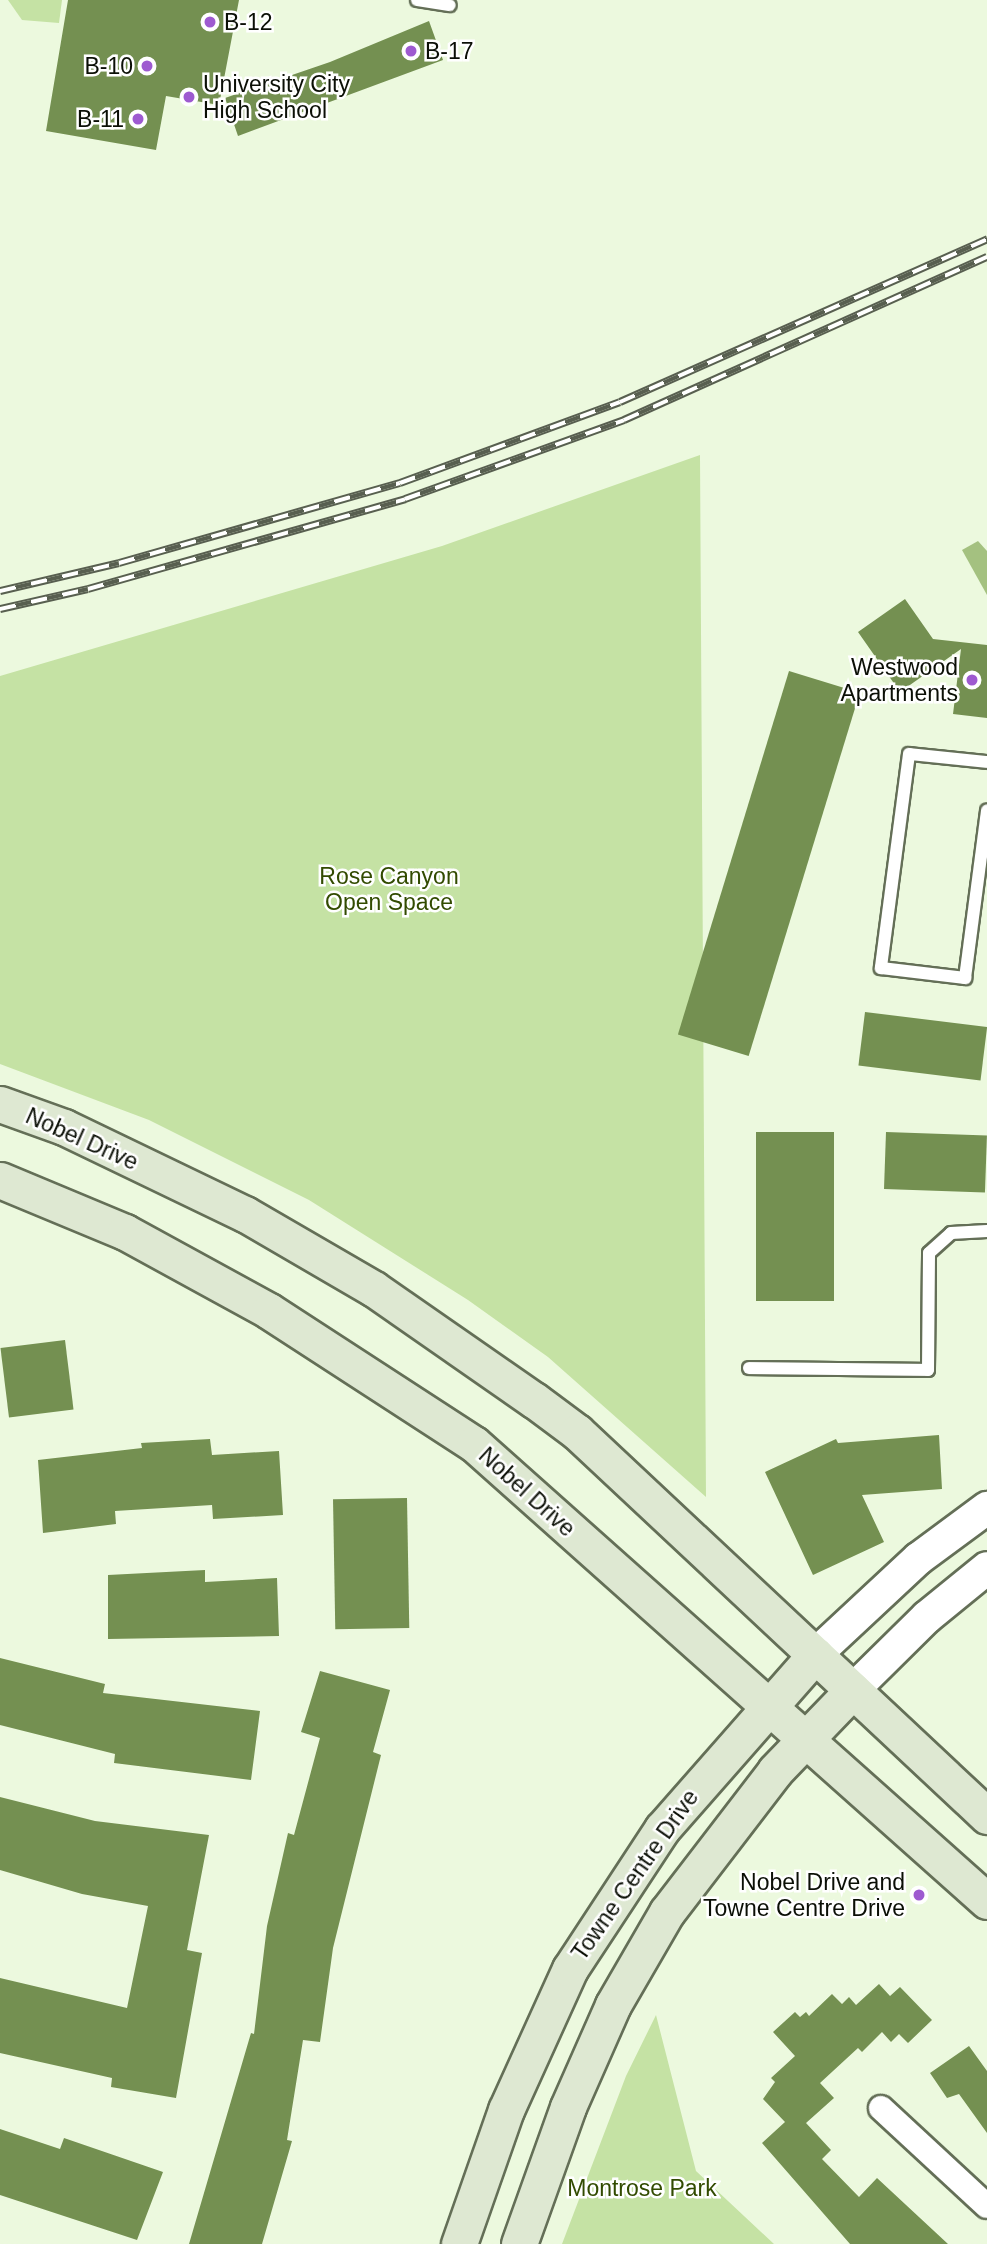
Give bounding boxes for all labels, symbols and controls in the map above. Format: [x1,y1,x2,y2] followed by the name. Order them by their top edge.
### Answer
[224,8,273,36] place label: B-12
[202,14,218,30] marker: B-12
[425,37,474,65] place label: B-17
[403,43,419,59] marker: B-17
[84,52,133,80] place label: B-10
[139,58,155,74] marker: B-10
[203,70,350,124] place label: University City High School
[181,89,197,105] marker: University City High School
[77,105,124,133] place label: B-11
[130,111,146,127] marker: B-11
[840,653,958,707] place label: Westwood Apartments
[964,672,980,688] marker: Westwood Apartments
[319,862,459,916] park label: Rose Canyon Open Space
[22,1102,142,1176] street label: Nobel Drive
[473,1442,581,1542] street label: Nobel Drive
[566,1784,704,1966] street label: Towne Centre Drive
[703,1868,905,1922] place label: Nobel Drive and Towne Centre Drive
[911,1887,927,1903] marker: Nobel Drive and Towne Centre Drive
[567,2174,717,2202] park label: Montrose Park

